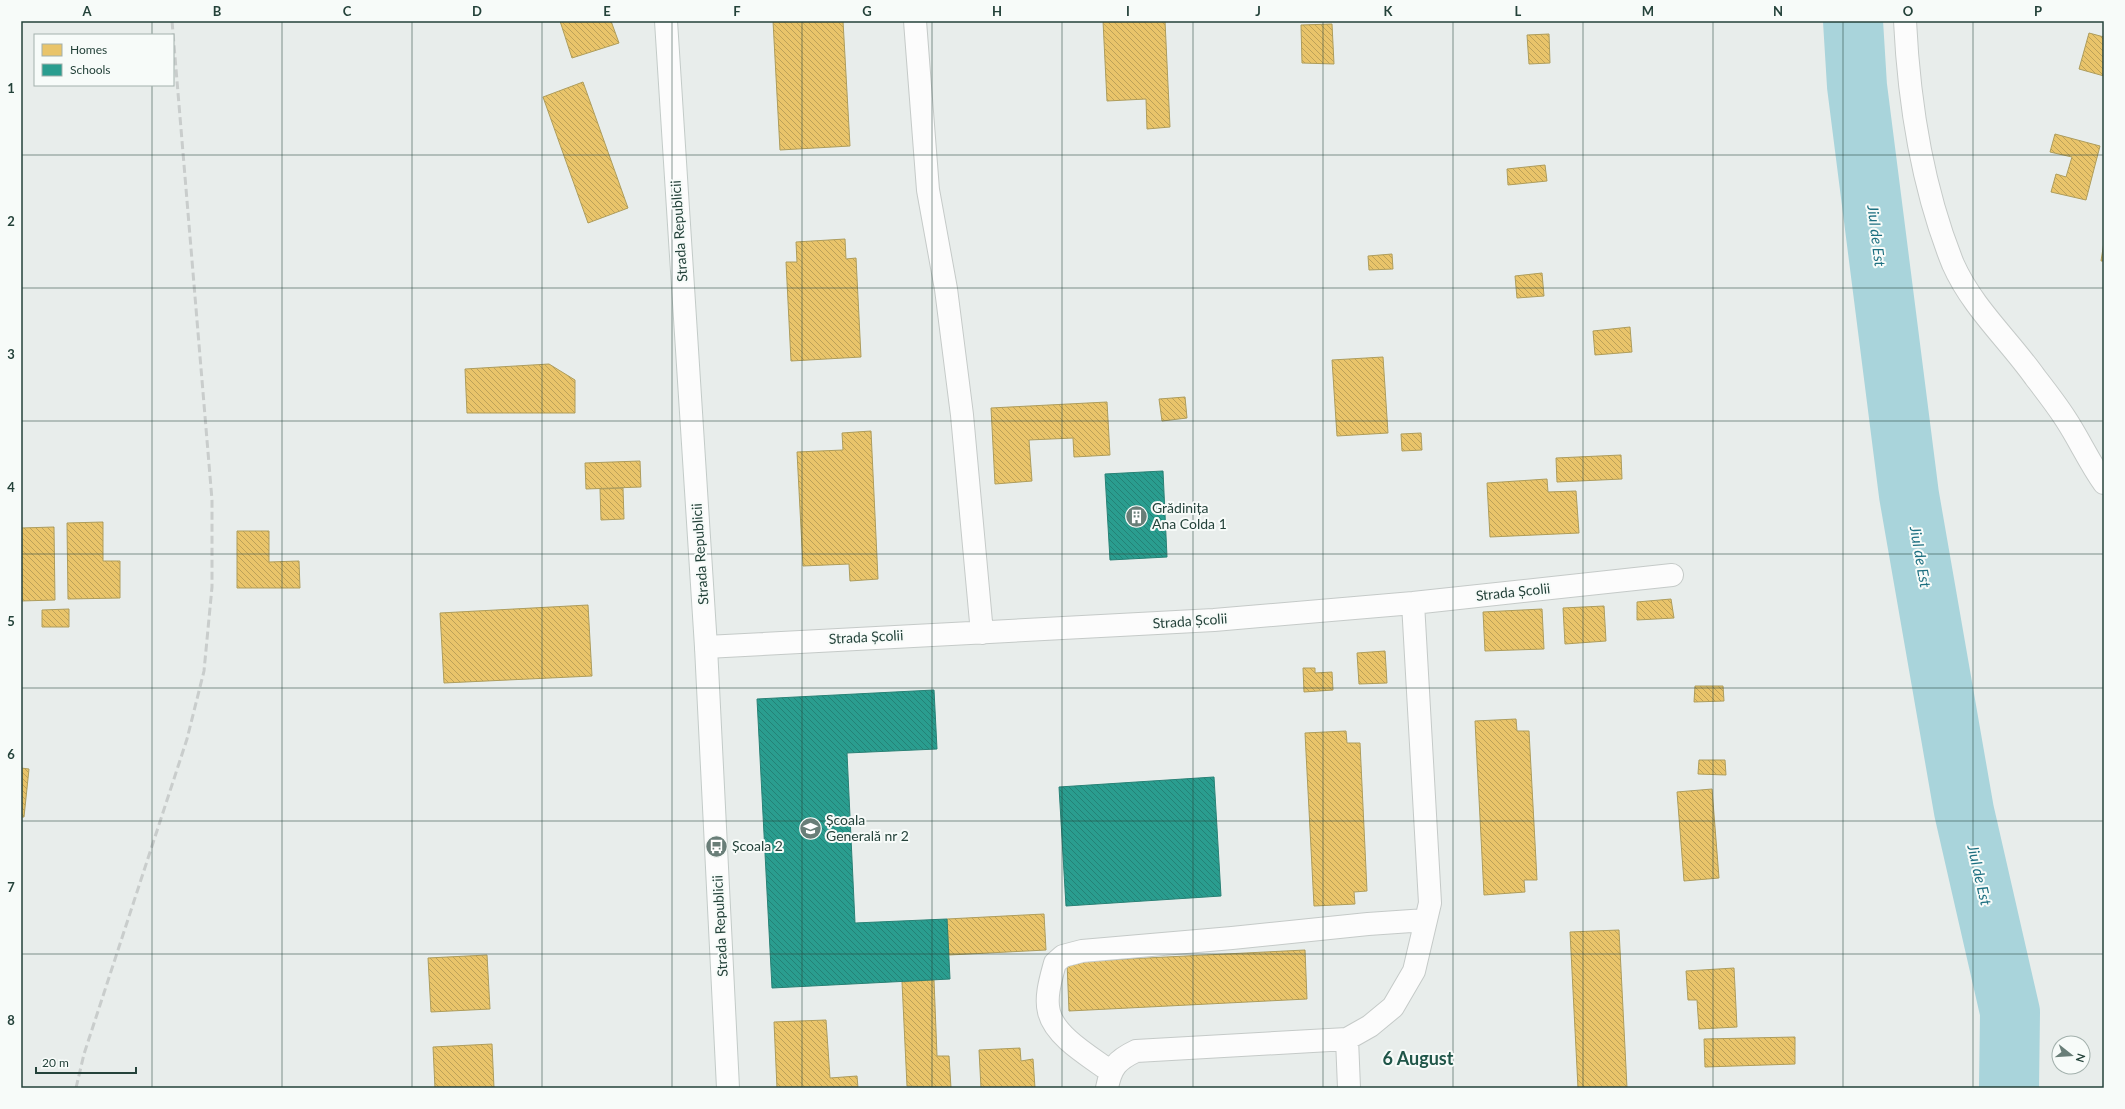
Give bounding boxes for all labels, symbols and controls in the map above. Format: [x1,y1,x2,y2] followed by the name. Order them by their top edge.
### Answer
[81,3,92,19] text: A
[213,3,222,19] text: B
[343,3,352,19] text: C
[472,3,482,19] text: D
[603,3,611,19] text: E
[733,3,741,19] text: F
[862,3,872,19] text: G
[992,3,1002,19] text: H
[1126,3,1130,19] text: I
[1255,3,1261,19] text: J
[1384,3,1394,19] text: K
[1515,3,1522,19] text: L
[1642,3,1654,19] text: M
[1773,3,1783,19] text: N
[1903,3,1914,19] text: O
[2034,3,2042,19] text: P
[34,34,174,86] legend
[70,42,107,57] text: Homes
[70,62,111,77] text: Schools
[7,80,15,96] text: 1
[666,180,691,282] street label: Strada Republicii
[1864,203,1890,268] water label: Jiul de Est
[7,213,15,229] text: 2
[7,346,15,362] text: 3
[7,479,15,495] text: 4
[1152,499,1227,532] place label: Grădinița Ana Colda 1
[687,503,712,605] street label: Strada Republicii
[1123,503,1149,529] building icon: Grădinița Ana Colda 1
[1907,524,1935,590] water label: Jiul de Est
[1475,579,1551,604] street label: Strada Școlii
[1152,609,1228,632] street label: Strada Școlii
[7,613,15,629] text: 5
[828,626,904,647] street label: Strada Școlii
[7,746,15,762] text: 6
[826,811,909,844] place label: Școala Generală nr 2
[798,815,824,841] school or university icon: Școala Generală nr 2
[703,833,729,859] bus stop icon: Școala 2
[732,837,783,854] place label: Școala 2
[1964,842,1996,908] water label: Jiul de Est
[708,875,731,977] street label: Strada Republicii
[7,879,15,895] text: 7
[7,1012,15,1028] text: 8
[2051,1035,2091,1075] north arrow
[1383,1047,1454,1069] district label: 6 August
[36,1049,136,1075] scale bar
[2074,1052,2088,1064] text: N
[42,1055,69,1070] text: 20 m

